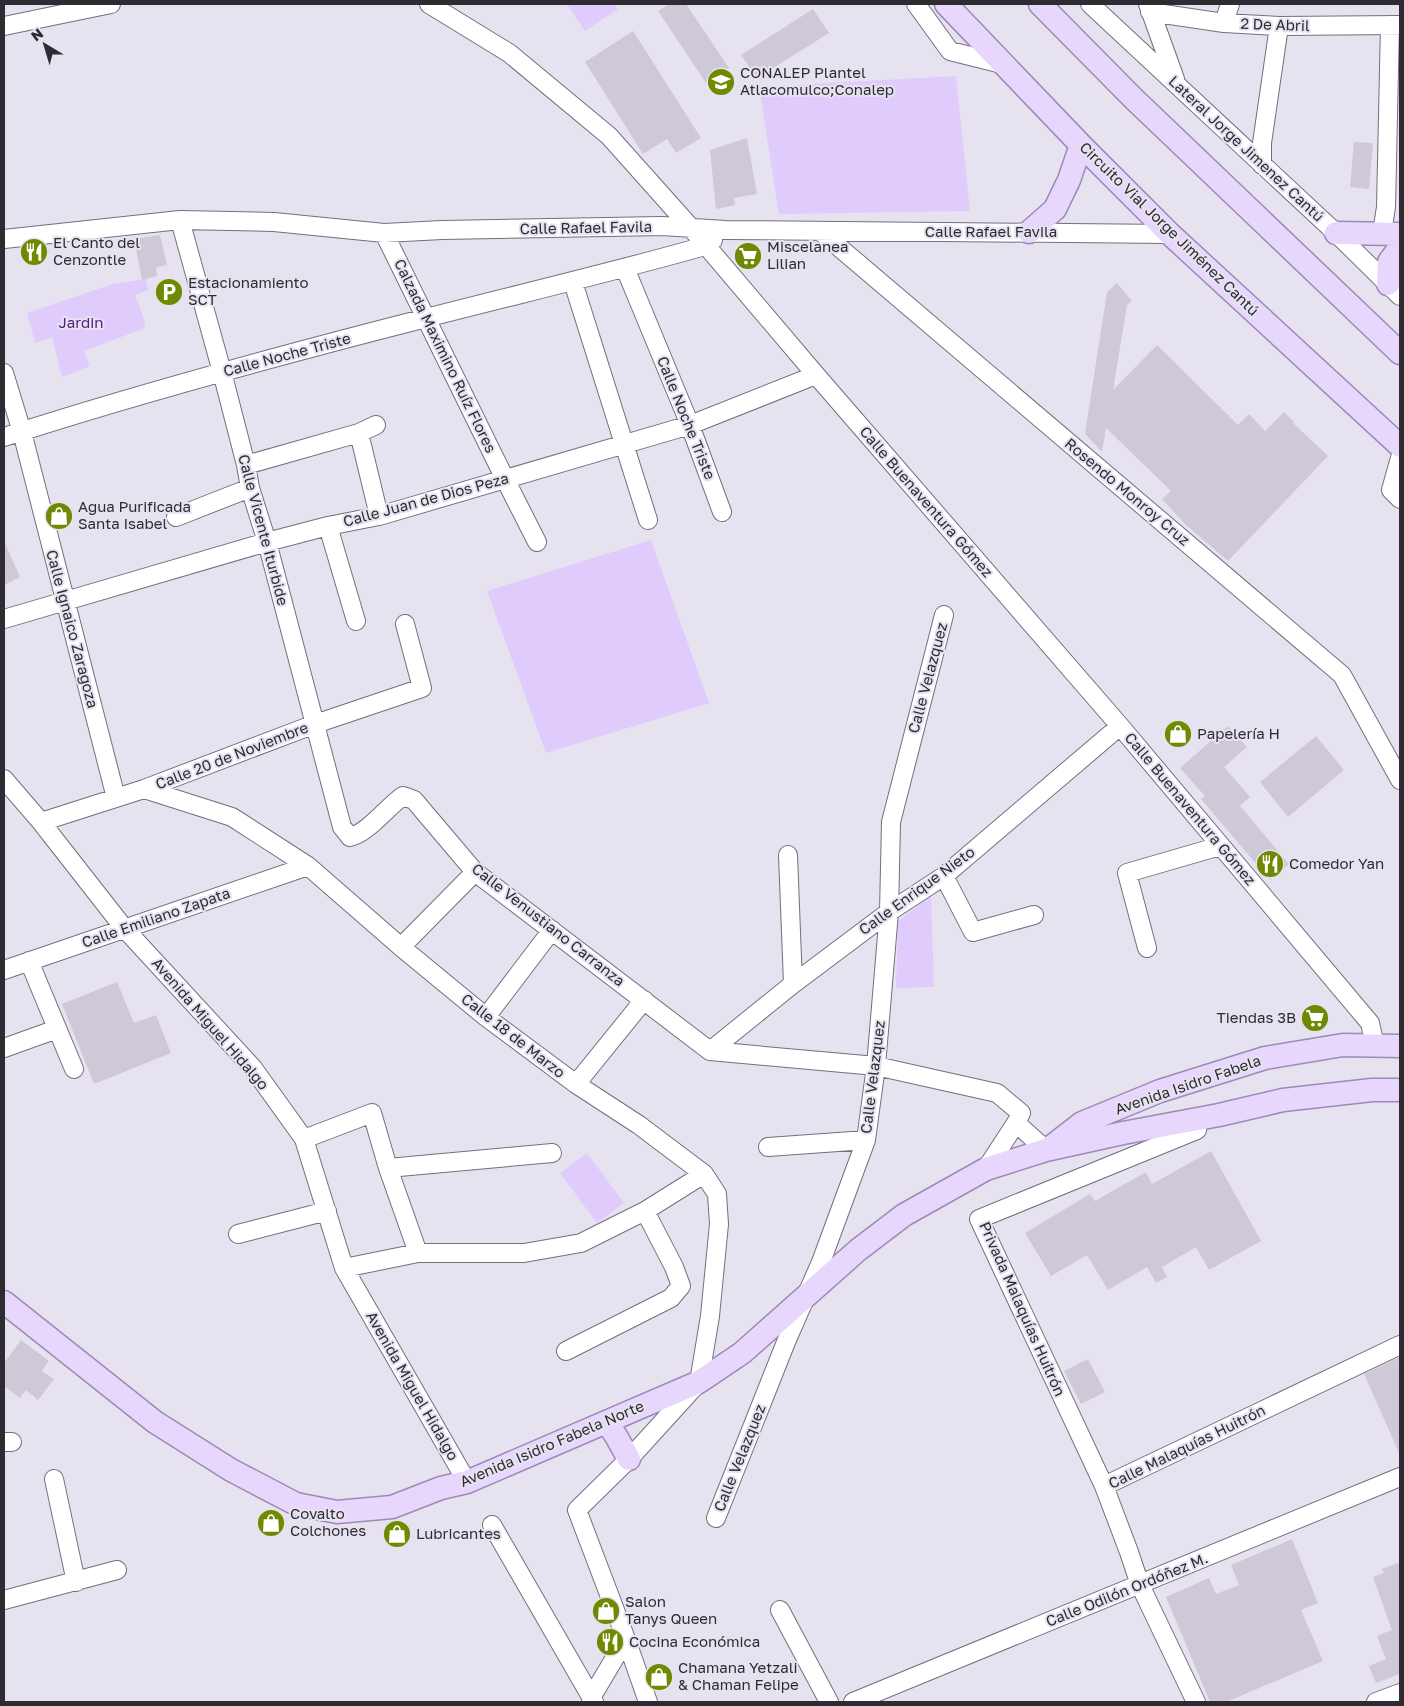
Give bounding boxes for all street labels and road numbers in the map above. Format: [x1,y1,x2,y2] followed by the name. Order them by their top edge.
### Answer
[1240,14,1310,34] street label: 2 De Abril
[1165,72,1328,225] street label: Lateral Jorge Jimenez Cantú
[1076,138,1263,319] street label: Circuito Vial Jorge Jiménez Cantú
[520,217,652,237] street label: Calle Rafael Favila
[925,222,1057,240] street label: Calle Rafael Favila
[391,256,501,455] street label: Calzada Maximino Ruíz Flores
[221,328,353,380] street label: Calle Noche Triste
[654,353,720,482] street label: Calle Noche Triste
[856,422,997,581] street label: Calle Buenaventura Gómez
[1062,434,1194,549] street label: Rosendo Monroy Cruz
[235,452,293,608] street label: Calle Vicente Iturbide
[341,468,511,530] street label: Calle Juan de Dios Peza
[43,548,103,710] street label: Calle Ignaico Zaragoza
[904,620,951,735] street label: Calle Velazquez
[153,718,311,793] street label: Calle 20 de Noviembre
[1122,728,1260,889] street label: Calle Buenaventura Gómez
[855,842,978,938] street label: Calle Enrique Nieto
[469,859,629,990] street label: Calle Venustiano Carranza
[79,883,232,951] street label: Calle Emiliano Zapata
[148,954,273,1093] street label: Avenida Miguel Hidalgo
[458,989,569,1081] street label: Calle 18 de Marzo
[856,1019,888,1135] street label: Calle Velazquez
[1112,1051,1263,1118] street label: Avenida Isidro Fabela
[976,1219,1070,1399] street label: Privada Malaquías Huitrón
[363,1308,463,1463] street label: Avenida Miguel Hidalgo
[457,1396,647,1490] street label: Avenida Isidro Fabela Norte
[1105,1400,1268,1492] street label: Calle Malaquías Huitrón
[709,1401,769,1514] street label: Calle Velazquez
[1043,1548,1210,1630] street label: Calle Odilón Ordóñez M.

